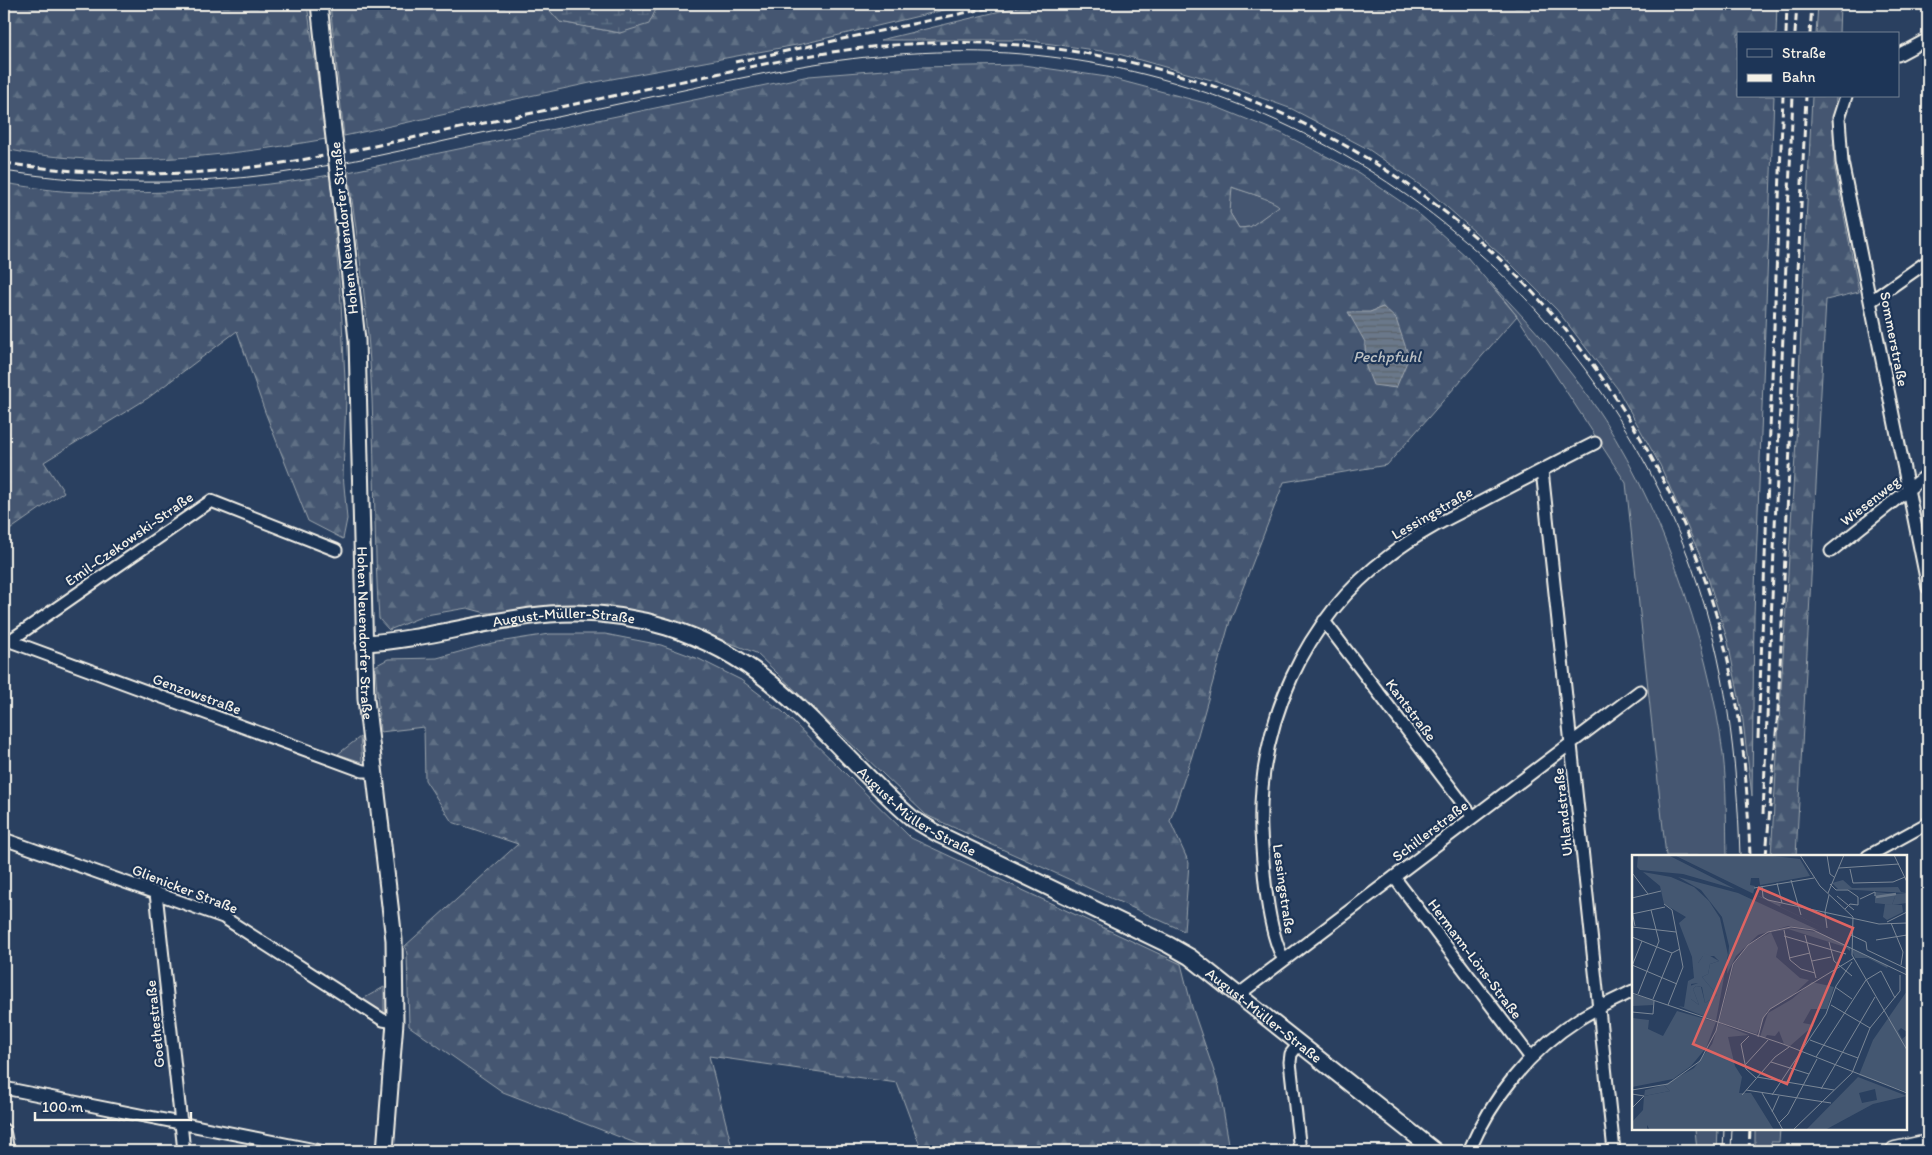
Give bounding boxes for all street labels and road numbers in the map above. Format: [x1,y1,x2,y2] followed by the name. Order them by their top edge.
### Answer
[326,141,362,315] street label: Hohen Neuendorfer Straße
[1876,290,1912,388] street label: Sommerstraße
[1837,472,1904,530] street label: Wiesenweg
[1388,483,1476,543] street label: Lessingstraße
[61,488,197,590] street label: Emil-Czekowski-Straße
[353,546,377,721] street label: Hohen Neuendorfer Straße
[491,604,637,631] street label: August-Müller-Straße
[150,670,244,718] street label: Genzowstraße
[1382,675,1440,745] street label: Kantstraße
[854,763,979,860] street label: August-Müller-Straße
[1549,767,1577,857] street label: Uhlandstraße
[1388,797,1472,865] street label: Schillerstraße
[1269,843,1299,935] street label: Lessingstraße
[129,861,241,917] street label: Glienicker Straße
[1424,895,1526,1023] street label: Hermann-Löns-Straße
[1202,964,1326,1067] street label: August-Müller-Straße
[141,979,169,1069] street label: Goethestraße

